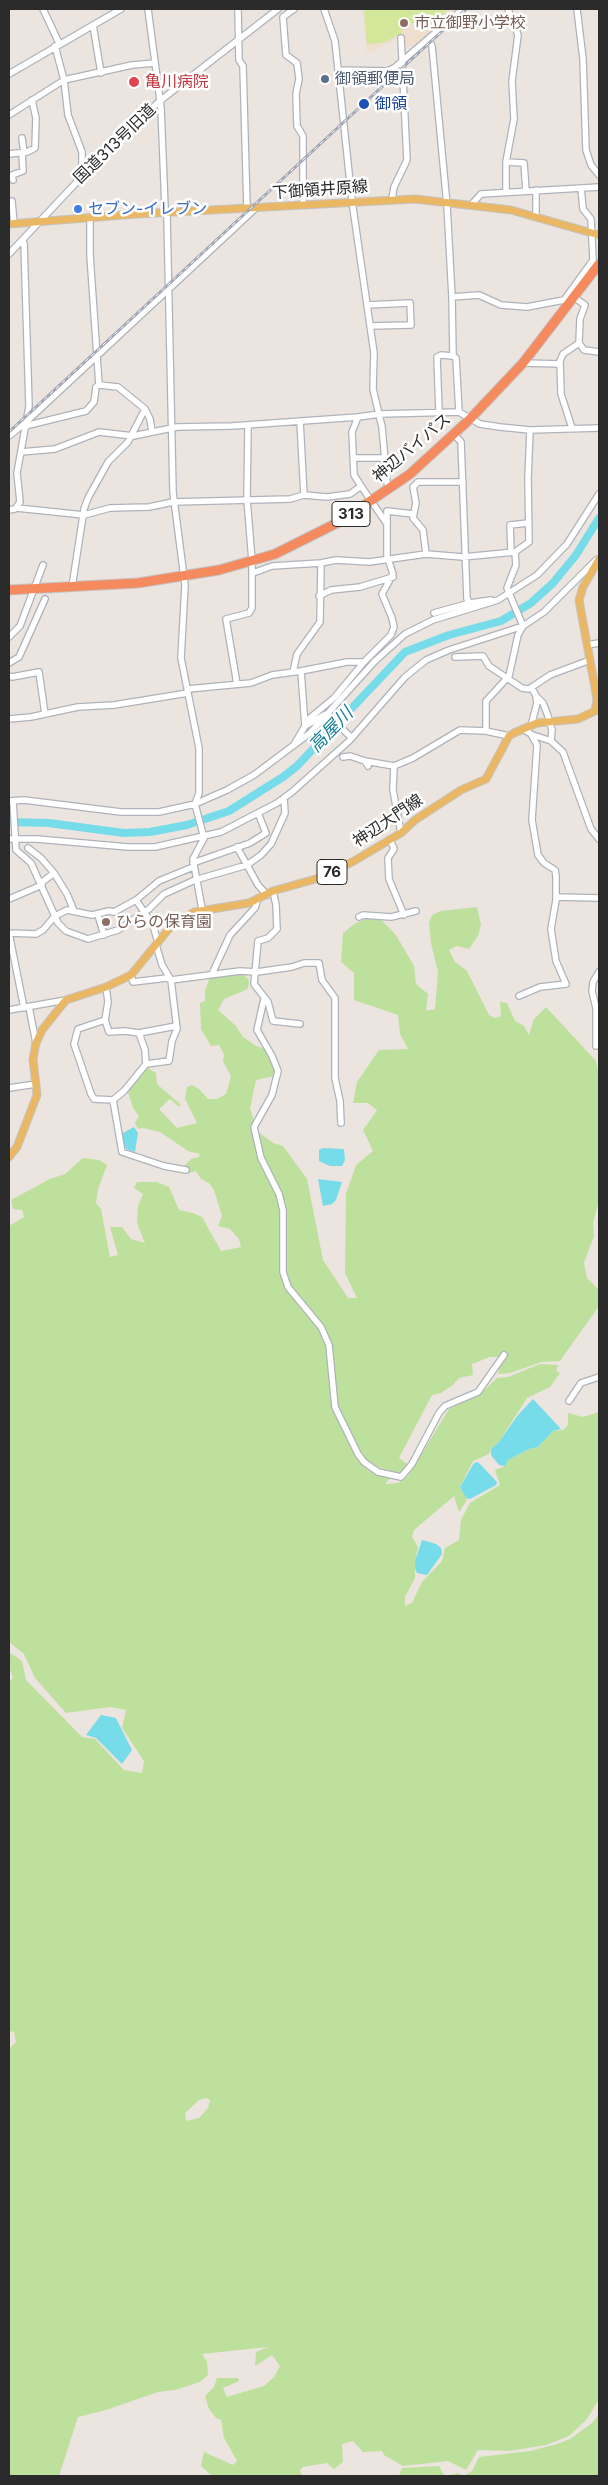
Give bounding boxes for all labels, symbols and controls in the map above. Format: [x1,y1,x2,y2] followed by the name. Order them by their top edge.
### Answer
[414,13,526,33] place label: 市立御野小学校
[398,17,410,29] marker: 市立御野小学校
[335,69,415,89] place label: 御領郵便局
[145,72,209,92] place label: 亀川病院
[319,73,331,85] marker: 御領郵便局
[127,75,141,89] marker: 亀川病院
[375,94,407,114] place label: 御領
[357,97,371,111] marker: 御領
[70,100,160,188] street label: 国道313号旧道
[271,177,369,203] street label: 下御領井原線
[88,199,207,219] place label: セブン-イレブン
[72,203,84,215] marker: セブン-イレブン
[369,410,455,486] street label: 神辺バイパス
[332,502,370,526] road number: 313
[304,703,358,757] water label: 高屋川
[349,791,427,851] street label: 神辺大門線
[317,860,347,884] road number: 76
[116,912,212,932] place label: ひらの保育園
[100,916,112,928] marker: ひらの保育園

